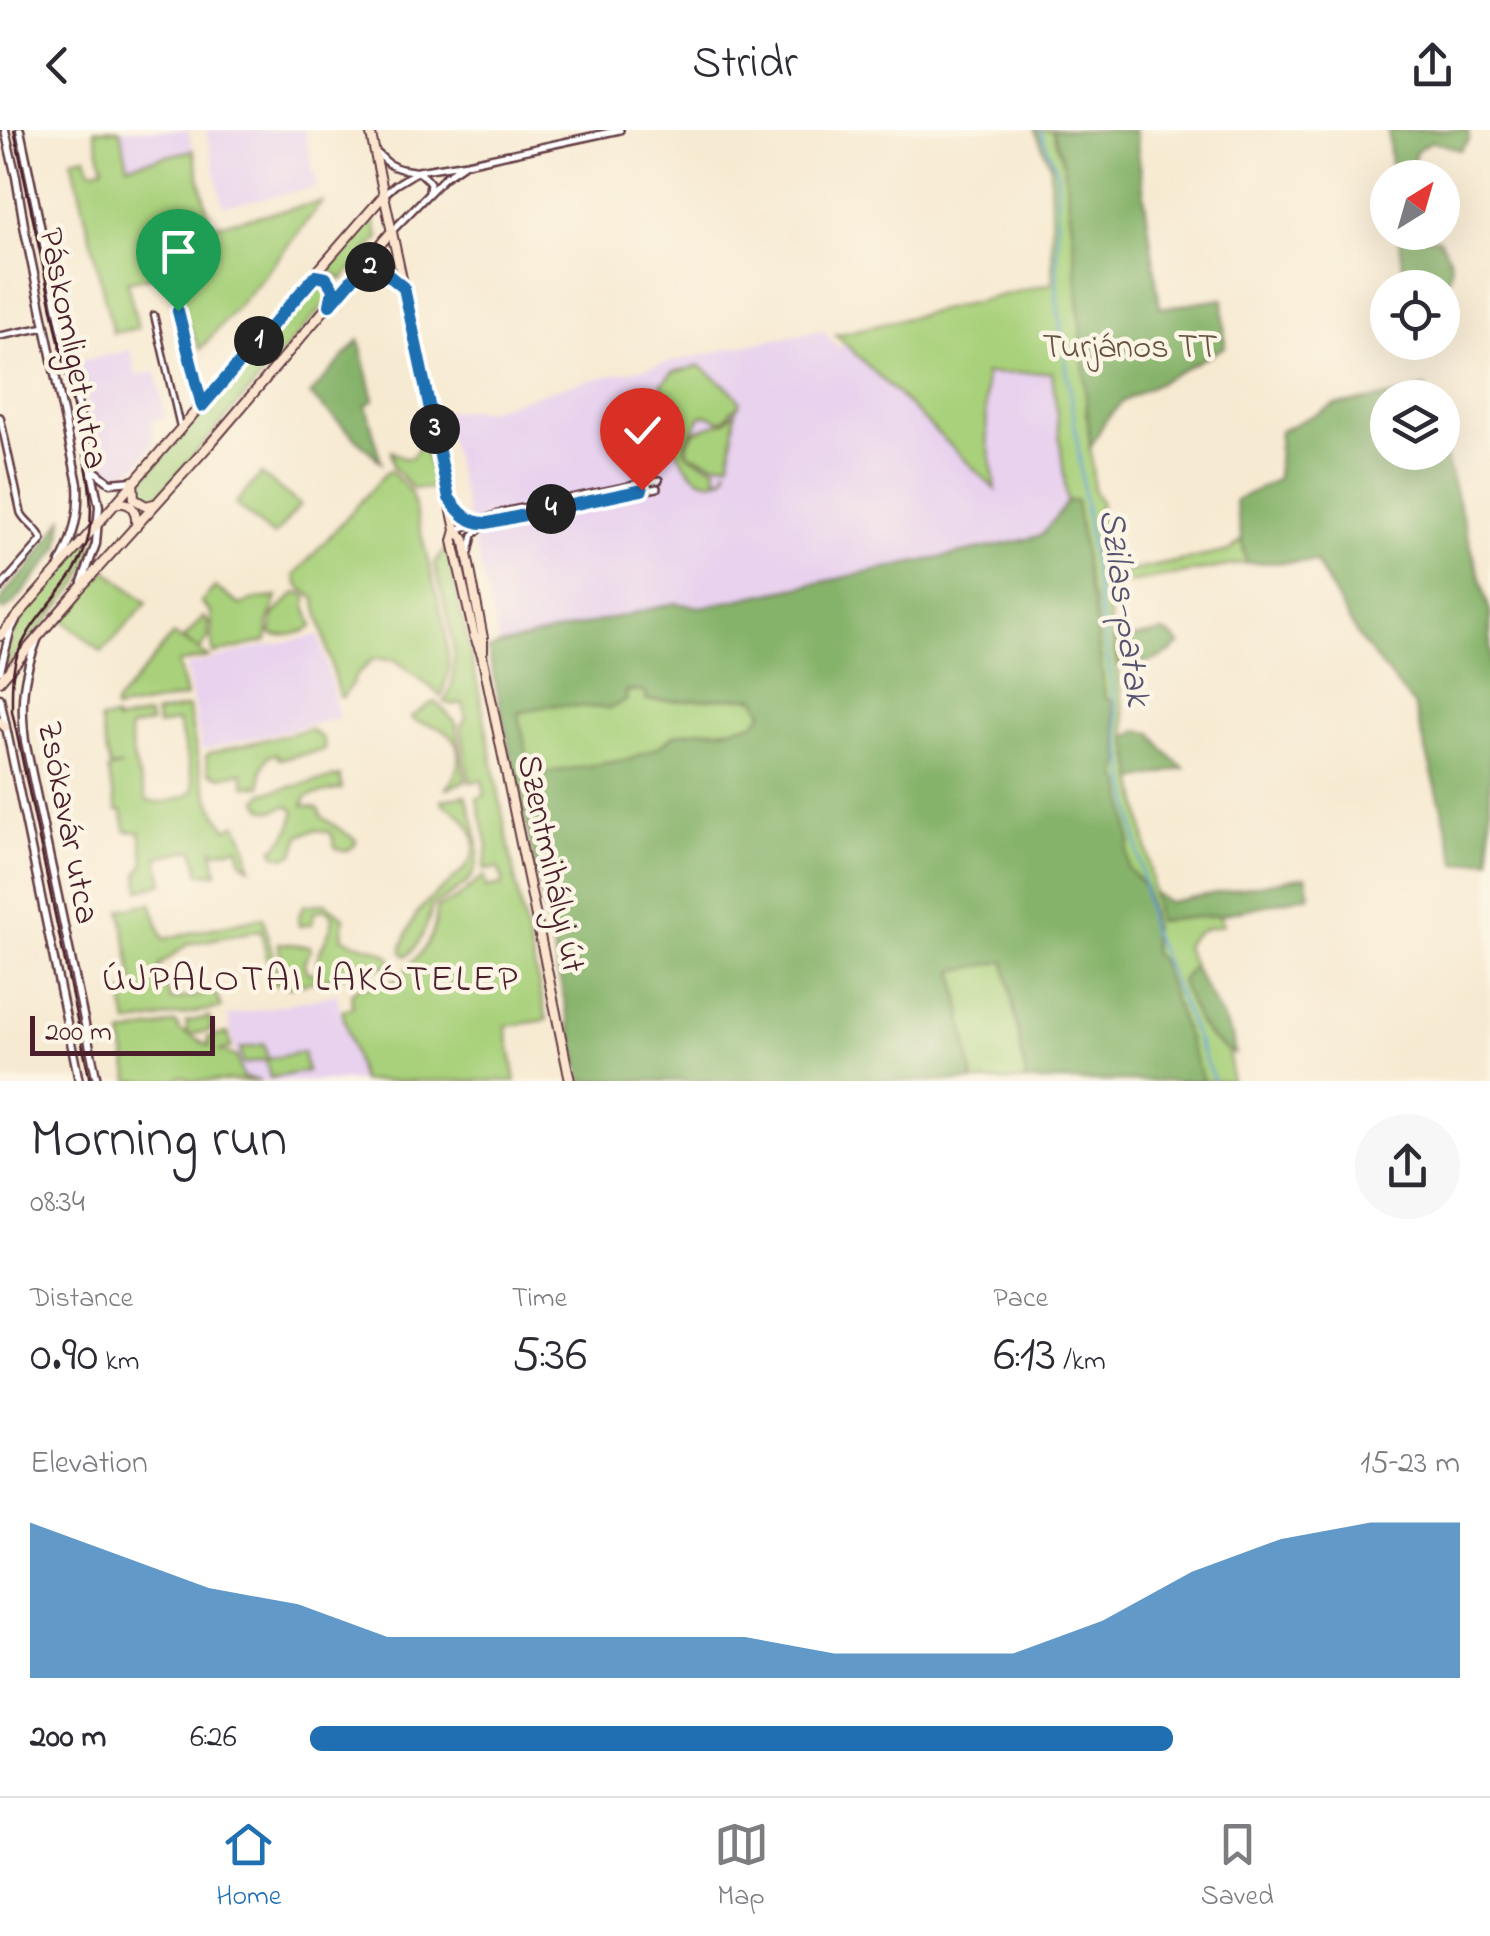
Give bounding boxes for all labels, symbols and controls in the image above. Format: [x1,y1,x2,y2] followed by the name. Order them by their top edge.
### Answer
[692,32,798,98] text: Stridr
[30,38,85,93] icon: back
[1405,38,1460,93] icon: share
[1370,160,1460,250] north arrow
[1370,160,1460,470] map controls
[136,209,221,312] pin
[23,224,120,474] street label: Páskomliget utca
[151,224,206,279] icon: arrive
[345,242,395,292] pin: 2
[363,246,377,287] text: 2
[1370,270,1460,360] button: locate
[234,316,284,366] pin: 1
[255,320,263,361] text: 1
[1042,323,1218,374] park label: Turjános TT
[1370,380,1460,470] button: layers
[600,388,685,491] pin
[615,403,670,458] icon: check
[410,404,460,454] pin: 3
[429,408,441,449] text: 3
[526,484,576,534] pin: 4
[545,488,557,529] text: 4
[1081,505,1165,711] water label: Szilas-patak
[22,717,111,929] street label: Zsókavár utca
[502,750,598,978] street label: Szentmihályi út
[102,953,520,1009] district label: ÚJPALOTAI LAKÓTELEP
[30,1011,215,1056] scale bar
[45,1013,112,1054] text: 200 m
[30,1102,287,1182] text: Morning run
[1355,1114,1460,1219] button: share
[30,1180,85,1227] text: 08:34
[30,1279,133,1320] text: Distance
[512,1279,567,1320] text: Time
[993,1279,1048,1320] text: Pace
[30,1320,98,1393] text: 0.90
[512,1320,587,1393] text: 5:36
[993,1320,1056,1393] text: 6:13
[98,1342,139,1383] text: km
[1056,1342,1106,1383] text: /km
[30,1441,148,1488] text: Elevation
[1360,1441,1460,1488] text: 15–23 m
[30,1715,106,1762] text: 200 m
[190,1715,237,1762] text: 6:26
[216,1817,281,1918] tab: Home
[714,1817,769,1918] tab: Map
[1201,1817,1274,1918] tab: Saved

